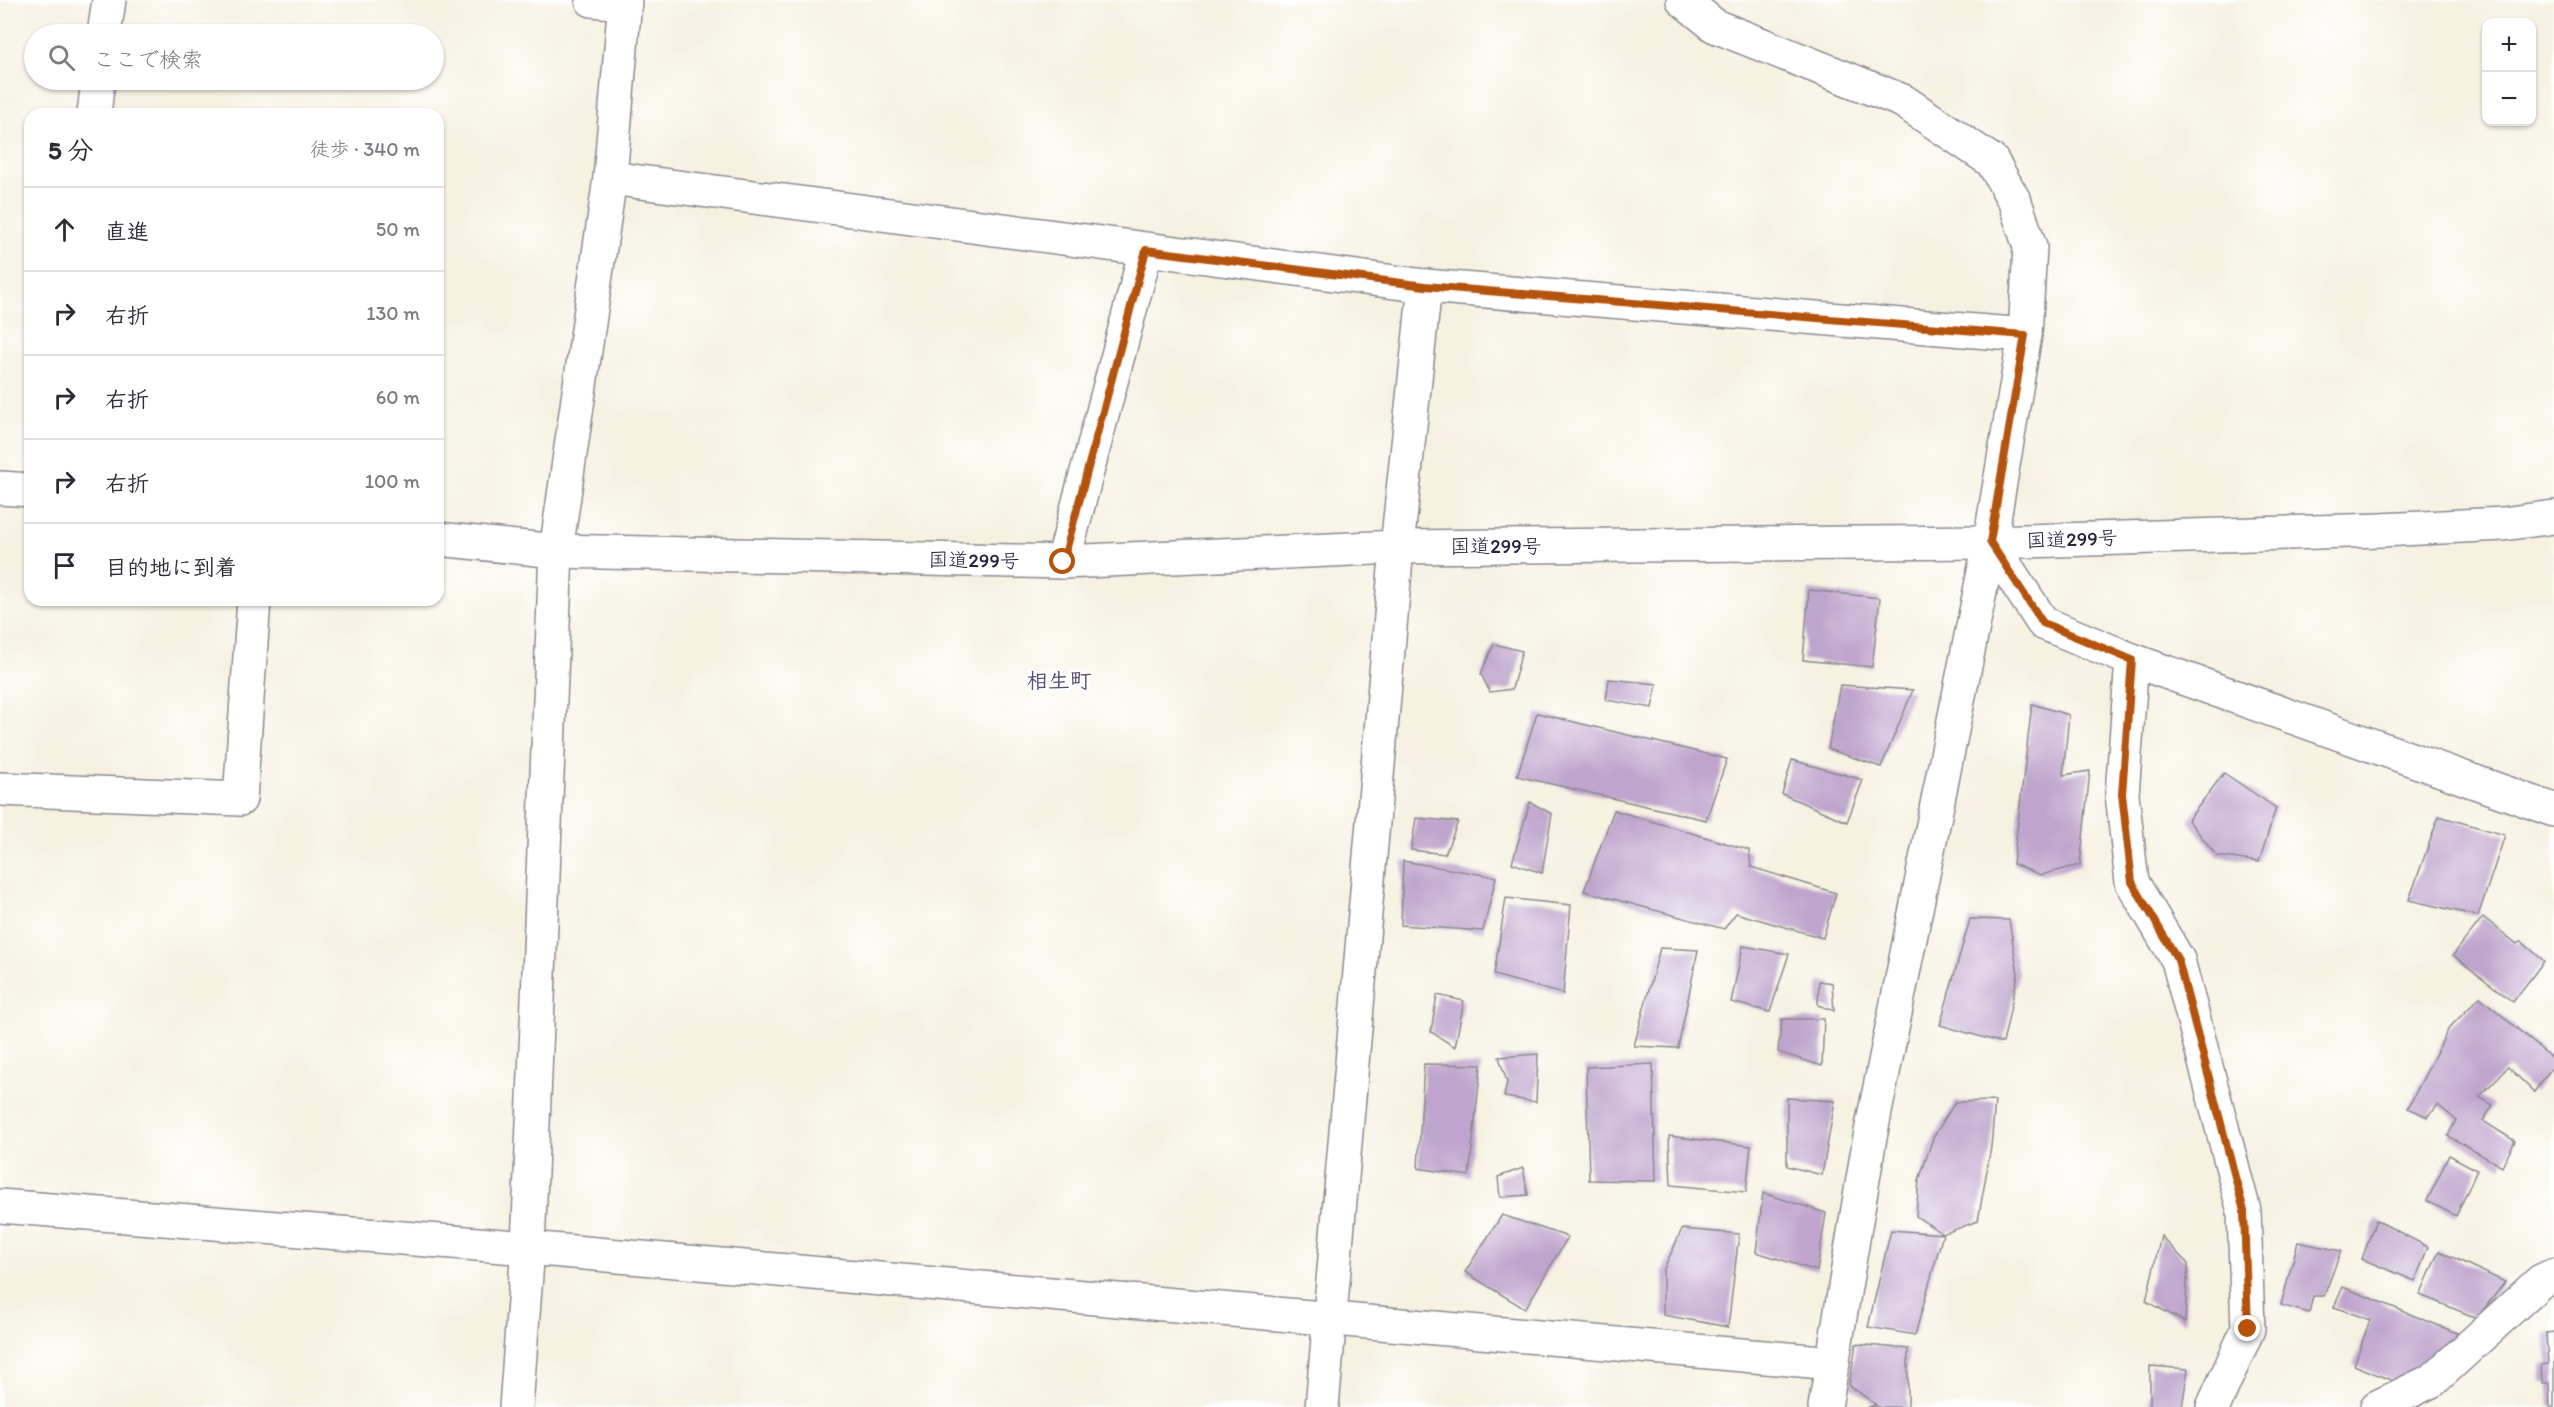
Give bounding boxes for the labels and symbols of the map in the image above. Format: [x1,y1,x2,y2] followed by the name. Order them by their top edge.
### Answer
[2026,525,2118,553] street label: 国道299号
[1450,534,1542,558] street label: 国道299号
[928,547,1020,573] street label: 国道299号
[1049,548,1075,574] route start
[1026,667,1092,694] district label: 相生町
[2234,1315,2260,1341] route end

